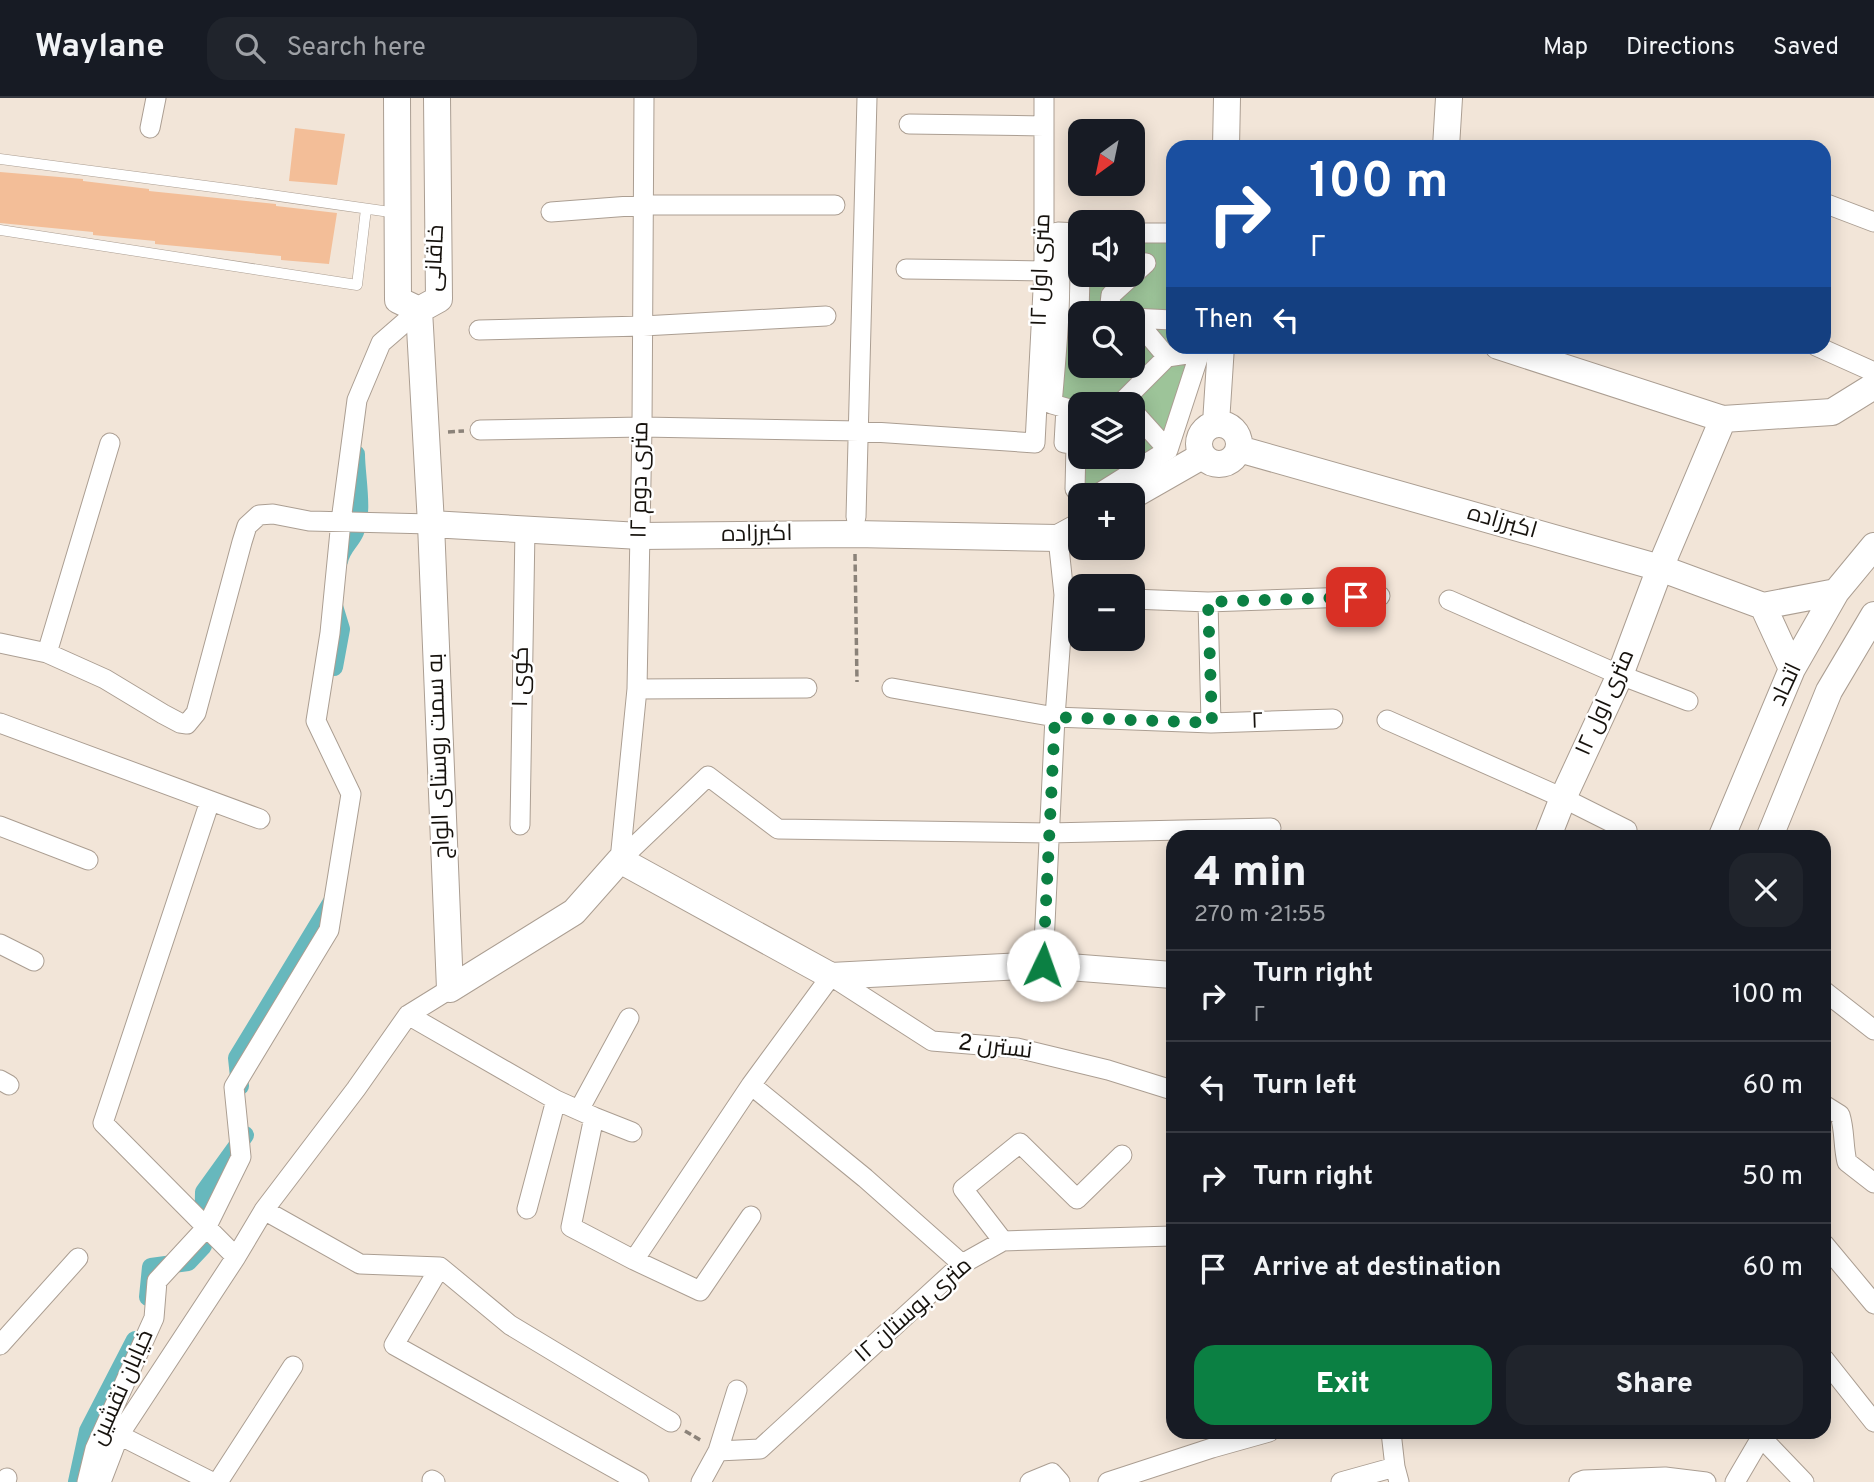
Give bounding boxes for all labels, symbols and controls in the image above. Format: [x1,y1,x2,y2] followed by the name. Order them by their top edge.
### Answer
[207,17,697,80] search box
[35,27,165,69] text: Waylane
[231,29,269,67] icon: search
[287,32,426,65] text: Search here
[1543,33,1588,63] text: Map
[1626,33,1735,63] text: Directions
[1773,33,1839,63] text: Saved
[1068,119,1144,196] north arrow
[1068,119,1145,651] map controls
[1309,153,1448,215] text: 100 m
[1194,168,1285,259] icon: right
[1068,210,1145,287] button: sound
[1026,213,1058,327] street label: ۱۲ متری اول
[420,224,452,292] street label: خاقانی
[1309,228,1326,268] text: ۲
[1068,301,1145,378] button: search
[1267,301,1305,339] icon: left
[1194,304,1253,337] text: Then
[1068,392,1145,469] button: layers
[625,421,657,539] street label: ۱۲ متری دوم
[1068,483,1145,560] button: +
[1464,499,1540,547] street label: اکبرزاده
[721,520,793,550] street label: اکبرزاده
[1326,567,1386,627] pin
[1068,574,1145,651] button: −
[1337,578,1375,616] icon: arrive
[1570,645,1642,761] street label: ۱۲ متری اول
[507,646,537,708] street label: کوی ۱
[422,653,458,859] street label: به سمت روستای الواج
[1765,659,1809,711] street label: اتحاد
[1250,707,1264,737] street label: ۲
[1194,848,1307,901] text: 4 min
[1729,853,1803,927] button: close
[1194,901,1326,930] text: 270 m · 21:55
[1006,928,1080,1002] position arrow
[1253,958,1373,991] text: Turn right
[1194,977,1232,1015] icon: right
[1732,979,1803,1012] text: 100 m
[1253,1001,1265,1030] text: ۲
[956,1029,1034,1067] street label: نسترن 2
[1194,1068,1232,1106] icon: left
[1253,1070,1357,1103] text: Turn left
[1743,1070,1803,1103] text: 60 m
[1194,1159,1232,1197] icon: right
[1253,1161,1373,1194] text: Turn right
[1742,1161,1803,1194] text: 50 m
[1194,1250,1232,1288] icon: arrive
[849,1252,979,1370] street label: ۱۲ متری بوستان
[1253,1252,1501,1285] text: Arrive at destination
[1743,1252,1803,1285] text: 60 m
[85,1326,161,1450] street label: خیابان نقشین
[1194,1345,1492,1425] button: Exit
[1506,1345,1803,1425] button: Share

